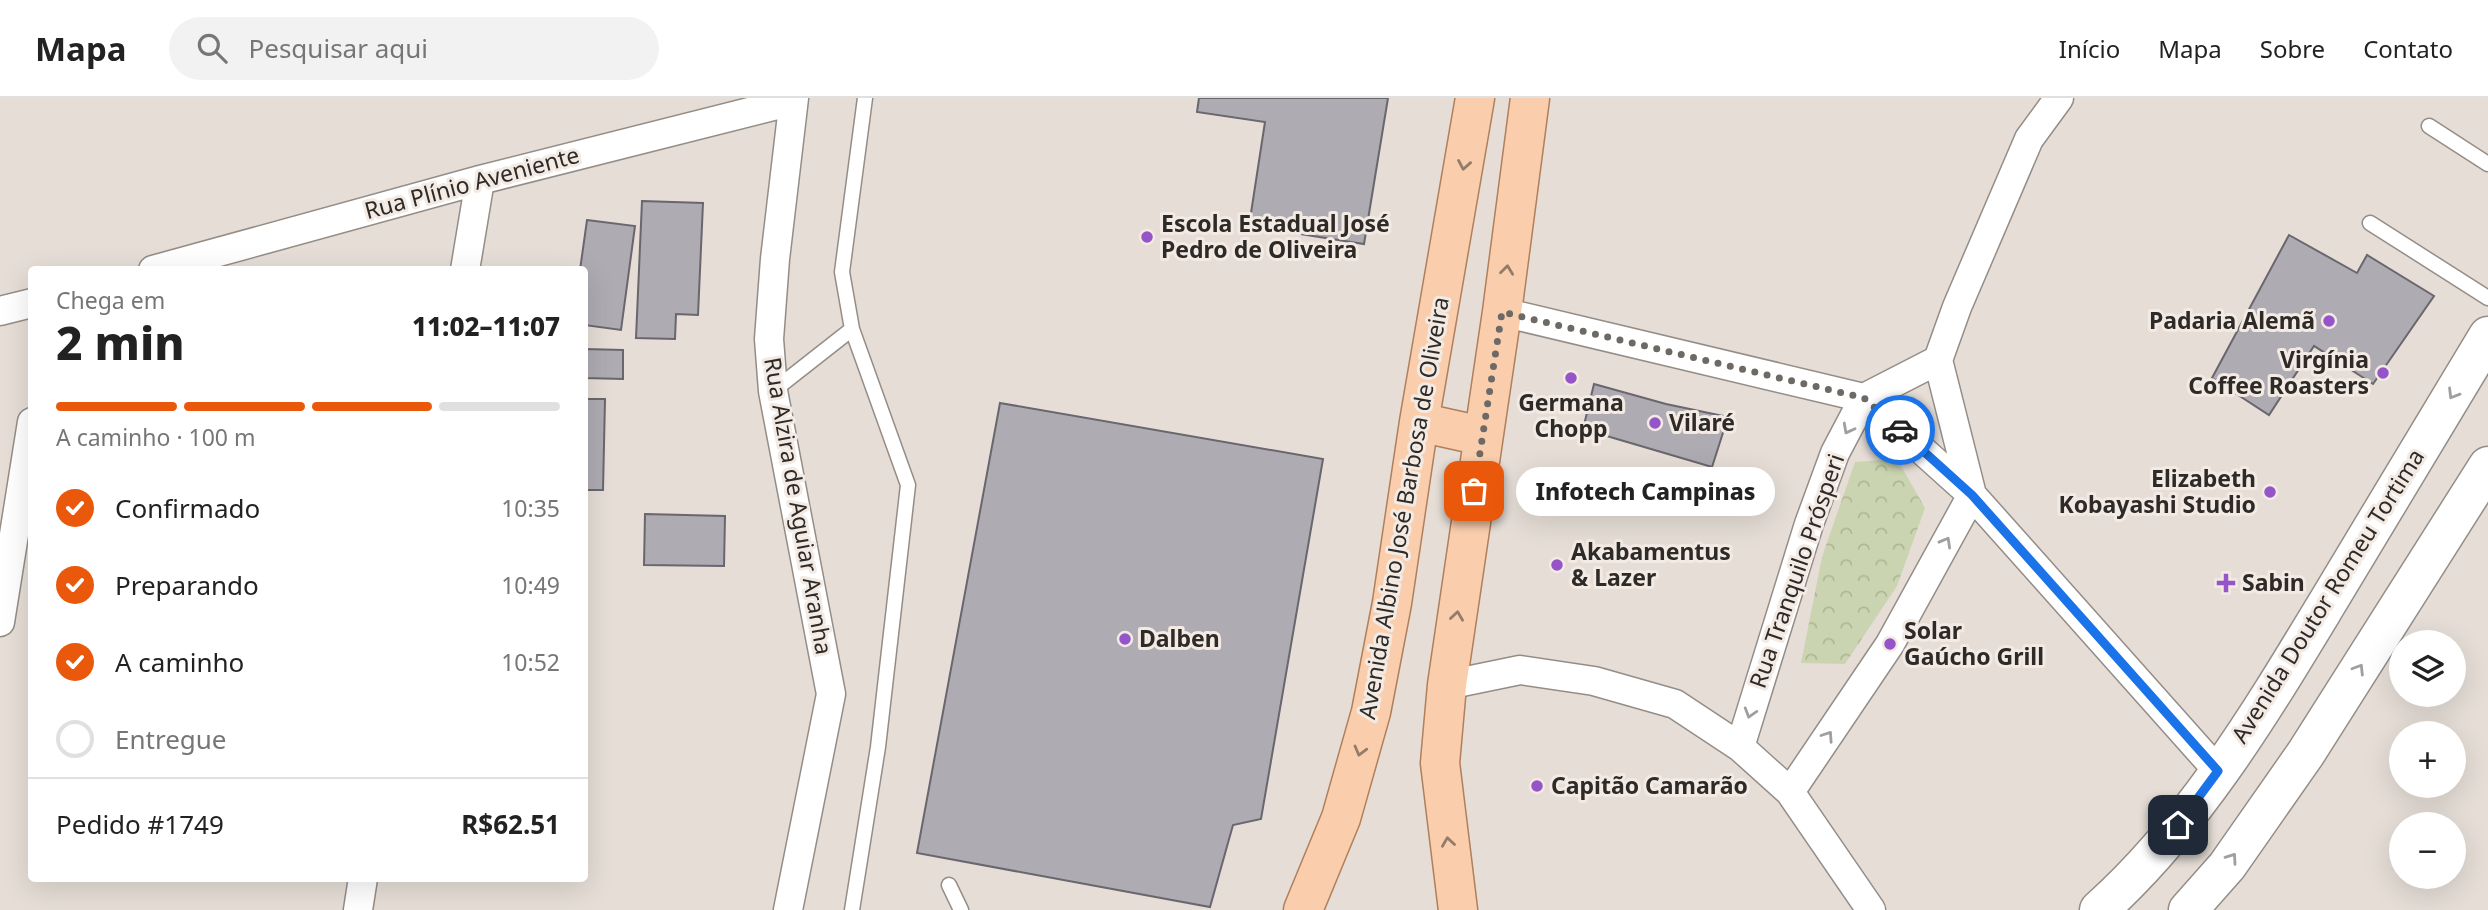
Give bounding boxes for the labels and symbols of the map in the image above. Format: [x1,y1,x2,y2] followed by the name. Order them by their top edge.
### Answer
[361,138,583,226] street label: Rua Plínio Aveniente
[1457,159,1472,171] one-way arrow
[1161,207,1390,265] place label: Escola Estadual José Pedro de Oliveira
[1139,229,1155,245] marker: Escola Estadual José Pedro de Oliveira
[1500,264,1515,276] one-way arrow
[1350,294,1456,721] street label: Avenida Albino José Barbosa de Oliveira
[2149,304,2315,336] place label: Padaria Alemã
[2321,313,2337,329] marker: Padaria Alemã
[2188,343,2369,401] place label: Virgínia Coffee Roasters
[757,355,841,657] street label: Rua Alzira de Aguiar Aranha
[2375,365,2391,381] marker: Virgínia Coffee Roasters
[1563,370,1579,386] marker: Germana Chopp
[1518,386,1624,444] place label: Germana Chopp
[2448,387,2461,400] one-way arrow
[1865,395,1935,465] courier
[1669,406,1735,438] place label: Vilaré
[1647,415,1663,431] marker: Vilaré
[1843,422,1857,434] one-way arrow
[2223,442,2431,749] street label: Avenida Doutor Romeu Tortima
[1741,449,1851,692] street label: Rua Tranquilo Prósperi
[1444,461,1504,521] pin
[2058,462,2256,520] place label: Elizabeth Kobayashi Studio
[1516,466,1775,516] callout: Infotech Campinas
[2262,484,2278,500] marker: Elizabeth Kobayashi Studio
[1571,535,1731,593] place label: Akabamentus & Lazer
[1938,536,1952,549] one-way arrow
[1549,557,1565,573] marker: Akabamentus & Lazer
[2242,566,2305,598] place label: Sabin
[2216,573,2236,593] marker: Sabin
[1449,611,1464,622] one-way arrow
[1904,614,2044,672] place label: Solar Gaúcho Grill
[1139,622,1220,654] place label: Dalben
[1117,631,1133,647] marker: Dalben
[1882,636,1898,652] marker: Solar Gaúcho Grill
[2350,664,2363,677] one-way arrow
[1744,707,1759,719] one-way arrow
[1820,731,1832,744] one-way arrow
[1353,745,1368,757] one-way arrow
[1551,769,1748,801] place label: Capitão Camarão
[1529,778,1545,794] marker: Capitão Camarão
[2148,795,2208,855] pin
[1441,837,1456,848] one-way arrow
[2224,853,2236,866] one-way arrow

